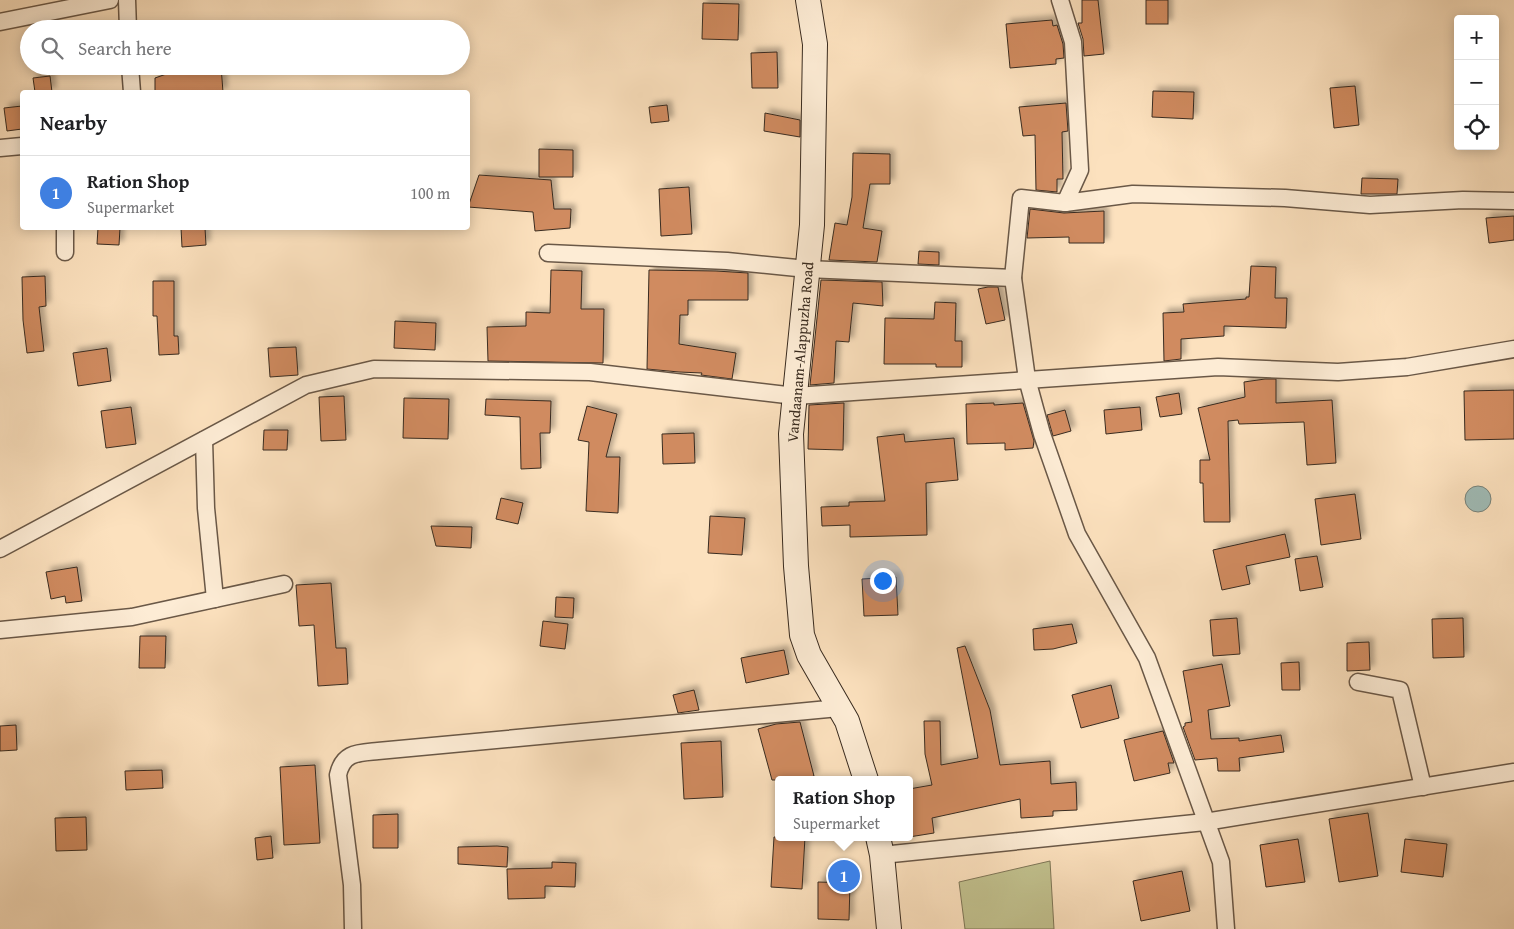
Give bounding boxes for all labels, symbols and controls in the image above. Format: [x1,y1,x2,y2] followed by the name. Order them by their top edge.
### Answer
[1454,15,1499,150] map controls
[1454,15,1499,60] button: +
[20,20,470,75] search box
[38,34,66,62] icon: search
[78,34,172,62] text: Search here
[1454,60,1499,105] button: −
[1454,105,1499,150] button: locate
[40,107,107,138] text: Nearby
[87,167,189,195] text: Ration Shop
[52,181,60,205] text: 1
[410,181,450,205] text: 100 m
[87,195,174,219] text: Supermarket
[782,261,818,443] street label: Vandaanam-Alappuzha Road
[870,568,896,594] your location
[775,776,913,841] popup
[793,783,895,811] text: Ration Shop
[793,811,880,835] text: Supermarket
[828,857,860,895] pin: 1

